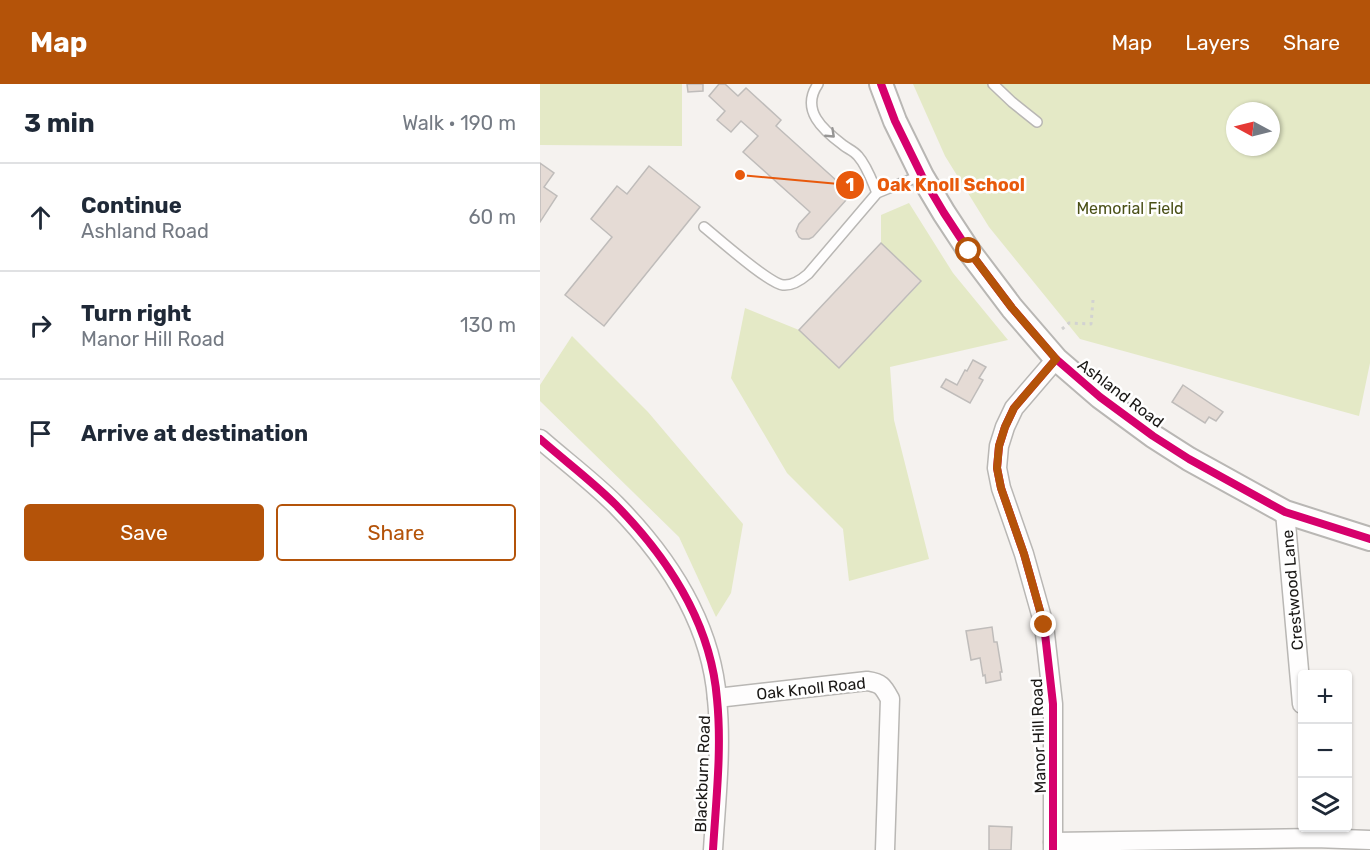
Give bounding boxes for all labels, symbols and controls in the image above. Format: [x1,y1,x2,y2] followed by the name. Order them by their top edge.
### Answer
[30,26,87,59] text: Map
[1111,30,1152,55] text: Map
[1185,30,1250,55] text: Layers
[1283,30,1340,55] text: Share
[1226,102,1280,156] north arrow
[24,108,95,139] text: 3 min
[402,111,516,135] text: Walk · 190 m
[824,127,835,138] one-way arrow
[835,167,1037,203] callout: Oak Knoll School
[846,174,854,196] text: 1
[877,174,1025,196] text: Oak Knoll School
[81,192,182,219] text: Continue
[1076,199,1184,218] park label: Memorial Field
[24,201,57,234] icon: ahead
[469,205,516,229] text: 60 m
[81,219,209,243] text: Ashland Road
[955,237,981,263] route start
[81,300,191,327] text: Turn right
[24,309,57,342] icon: right
[460,313,516,337] text: 130 m
[81,327,225,351] text: Manor Hill Road
[1074,355,1167,432] street label: Ashland Road
[24,417,57,450] icon: arrive
[81,420,308,447] text: Arrive at destination
[24,504,264,561] button: Save
[276,504,516,561] button: Share
[1278,529,1307,651] street label: Crestwood Lane
[1030,611,1056,637] route end
[1298,670,1352,832] map controls
[1298,670,1352,724] button: +
[755,673,867,704] street label: Oak Knoll Road
[1027,678,1050,794] street label: Manor Hill Road
[691,715,714,833] street label: Blackburn Road
[1298,724,1352,778] button: −
[1298,778,1352,832] button: layers

